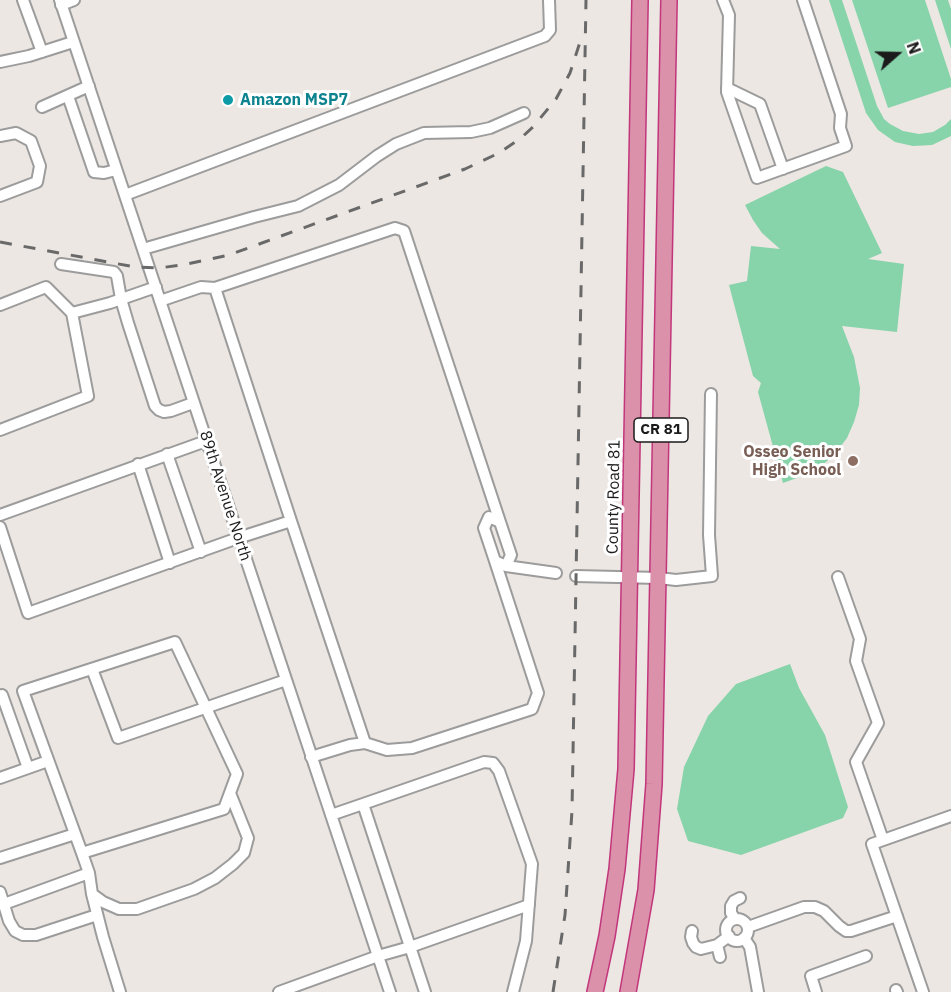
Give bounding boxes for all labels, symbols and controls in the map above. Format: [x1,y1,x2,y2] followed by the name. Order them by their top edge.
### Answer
[867,24,927,84] north arrow
[903,39,925,57] text: N
[240,90,348,110] place label: Amazon MSP7
[221,93,235,107] marker: Amazon MSP7
[634,418,688,442] road number: CR 81
[195,428,255,564] street label: 89th Avenue North
[603,440,625,554] street label: County Road 81
[743,442,841,480] place label: Osseo Senior High School
[846,454,860,468] marker: Osseo Senior High School

